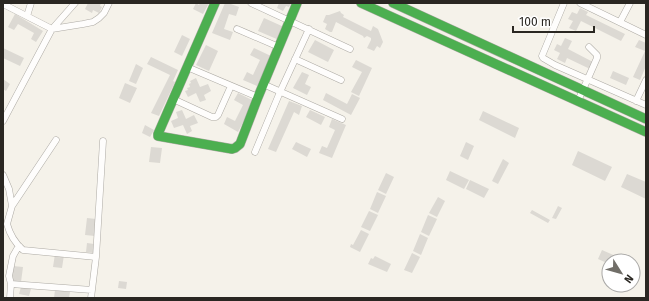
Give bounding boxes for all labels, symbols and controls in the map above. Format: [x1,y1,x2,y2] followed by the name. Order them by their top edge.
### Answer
[513,8,594,34] scale bar
[519,15,551,29] text: 100 m
[601,253,641,293] north arrow
[621,272,636,286] text: N

